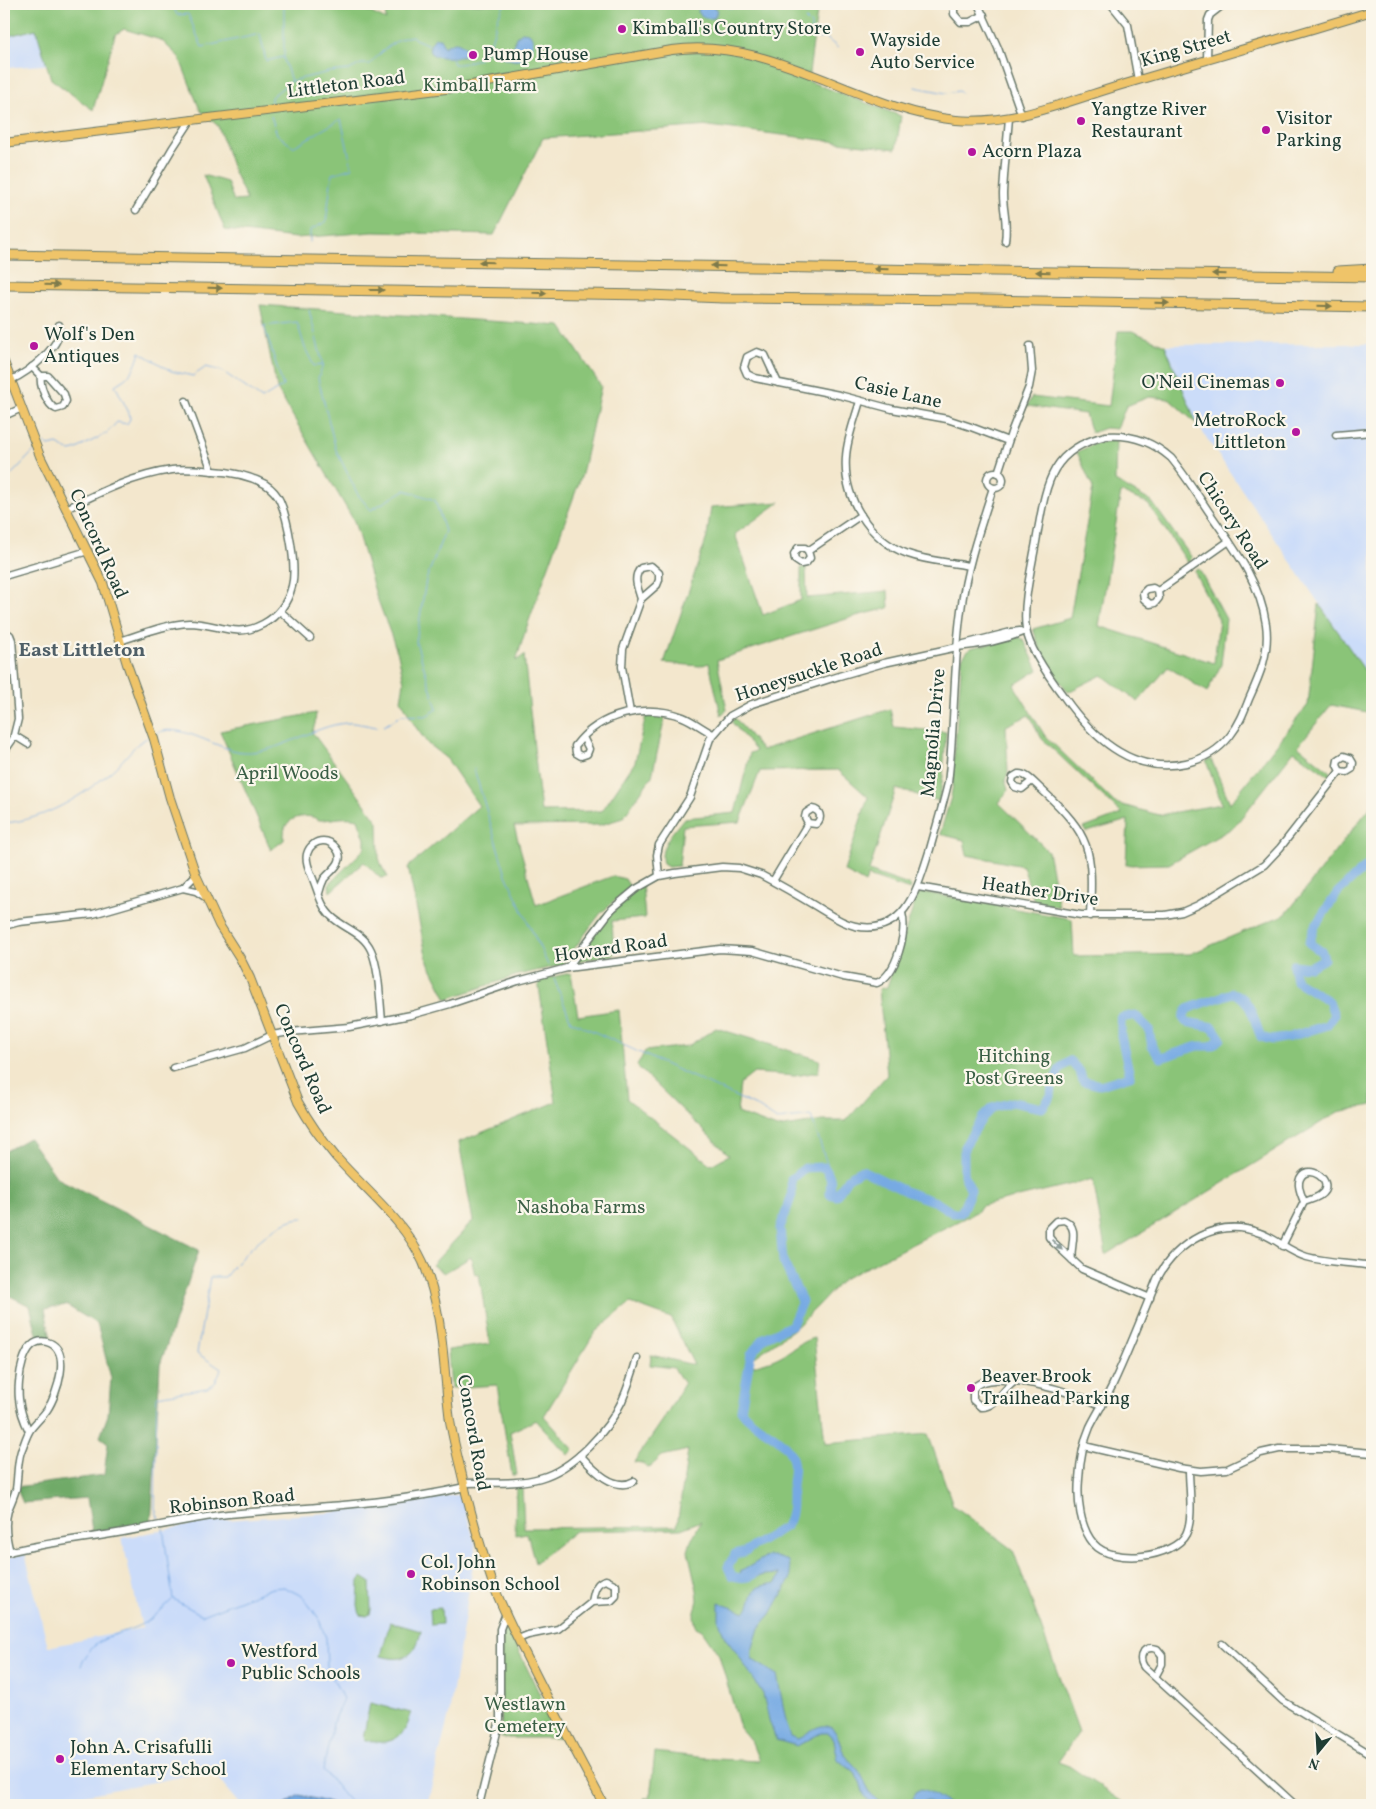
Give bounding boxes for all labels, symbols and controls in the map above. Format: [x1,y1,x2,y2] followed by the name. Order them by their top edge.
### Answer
[632,16,831,42] place label: Kimball's Country Store
[616,23,628,35] marker: Kimball's Country Store
[1138,24,1235,74] street label: King Street
[870,28,975,76] place label: Wayside Auto Service
[483,42,589,68] place label: Pump House
[854,46,866,58] marker: Wayside Auto Service
[467,49,479,61] marker: Pump House
[285,65,407,105] street label: Littleton Road
[423,73,537,99] park label: Kimball Farm
[1091,97,1207,145] place label: Yangtze River Restaurant
[1276,106,1342,154] place label: Visitor Parking
[1075,115,1087,127] marker: Yangtze River Restaurant
[1260,124,1272,136] marker: Visitor Parking
[982,139,1082,165] place label: Acorn Plaza
[966,146,978,158] marker: Acorn Plaza
[477,258,493,266] one-way arrow
[710,262,726,270] one-way arrow
[872,265,888,273] one-way arrow
[1035,268,1051,276] one-way arrow
[1210,270,1226,278] one-way arrow
[45,282,61,290] one-way arrow
[207,284,223,292] one-way arrow
[370,286,386,294] one-way arrow
[532,289,548,297] one-way arrow
[1155,299,1171,307] one-way arrow
[1317,302,1333,310] one-way arrow
[44,322,135,370] place label: Wolf's Den Antiques
[28,340,40,352] marker: Wolf's Den Antiques
[852,370,944,416] street label: Casie Lane
[1142,370,1270,396] place label: O'Neil Cinemas
[1274,377,1286,389] marker: O'Neil Cinemas
[1194,408,1286,456] place label: MetroRock Littleton
[1290,426,1302,438] marker: MetroRock Littleton
[1190,467,1274,575] street label: Chicory Road
[62,485,134,603] street label: Concord Road
[19,637,145,665] district label: East Littleton
[732,637,886,709] street label: Honeysuckle Road
[915,668,953,798] street label: Magnolia Drive
[236,761,338,787] park label: April Woods
[980,871,1100,913] street label: Heather Drive
[553,928,669,970] street label: Howard Road
[267,1000,337,1118] street label: Concord Road
[965,1044,1063,1092] park label: Hitching Post Greens
[517,1195,645,1221] park label: Nashoba Farms
[1051,1239,1063,1251] one-way arrow
[981,1364,1130,1412] place label: Beaver Brook Trailhead Parking
[450,1373,496,1493] street label: Concord Road
[965,1382,977,1394] marker: Beaver Brook Trailhead Parking
[168,1482,296,1522] street label: Robinson Road
[421,1550,560,1598] place label: Col. John Robinson School
[405,1568,417,1580] marker: Col. John Robinson School
[241,1639,360,1687] place label: Westford Public Schools
[225,1657,237,1669] marker: Westford Public Schools
[484,1692,566,1740] park label: Westlawn Cemetery
[1294,1726,1344,1776] north arrow
[70,1735,227,1783] place label: John A. Crisafulli Elementary School
[1307,1752,1322,1774] text: N
[54,1753,66,1765] marker: John A. Crisafulli Elementary School

